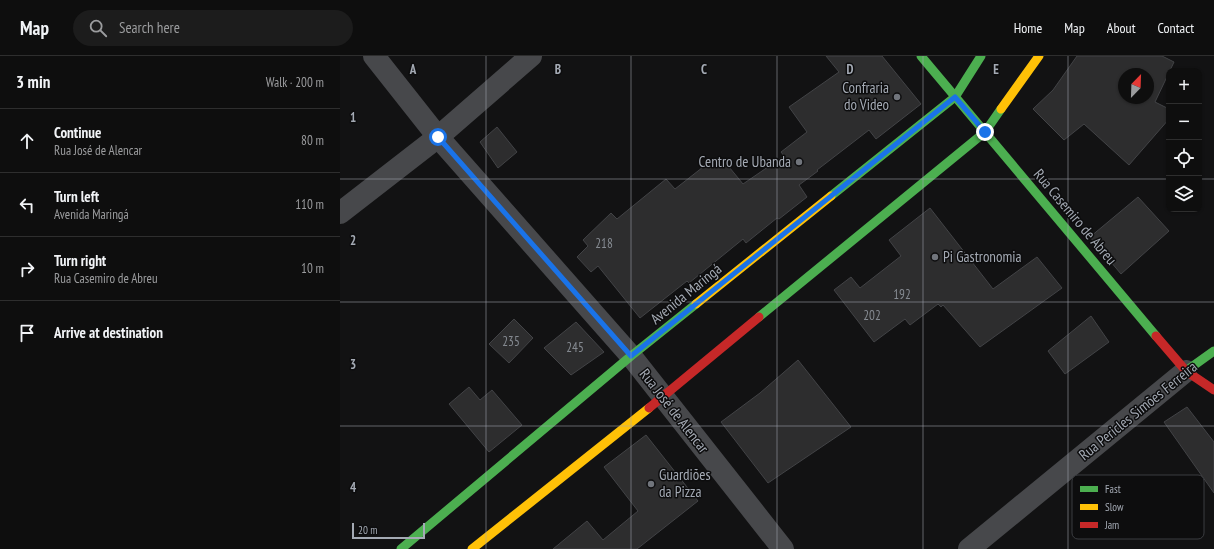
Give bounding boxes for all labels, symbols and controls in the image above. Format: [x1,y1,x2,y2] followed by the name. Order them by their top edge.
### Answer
[73,10,353,46] search box
[20,16,49,40] text: Map
[87,17,109,39] icon: search
[119,18,180,37] text: Search here
[1014,19,1042,37] text: Home
[1064,19,1085,37] text: Map
[1107,19,1136,37] text: About
[1158,19,1194,37] text: Contact
[409,61,417,78] text: A
[555,61,561,78] text: B
[701,61,707,78] text: C
[847,61,854,78] text: D
[993,61,999,78] text: E
[1118,68,1154,104] north arrow
[1166,68,1202,212] map controls
[1166,68,1202,104] button: +
[16,71,50,93] text: 3 min
[266,74,324,91] text: Walk · 200 m
[842,78,889,114] place label: Confraria do Video
[892,92,902,102] marker: Confraria do Video
[1166,104,1202,140] button: −
[350,109,356,126] text: 1
[54,123,101,142] text: Continue
[976,123,994,141] route end
[429,128,447,146] route start
[16,130,38,152] icon: ahead
[301,132,324,149] text: 80 m
[1166,140,1202,176] button: locate
[54,142,142,159] text: Rua José de Alencar
[699,152,791,171] place label: Centro de Ubanda
[794,157,804,167] marker: Centro de Ubanda
[1030,165,1121,269] street label: Rua Casemiro de Abreu
[1166,176,1202,212] button: layers
[54,187,99,206] text: Turn left
[16,194,38,216] icon: left
[295,196,324,213] text: 110 m
[54,206,129,223] text: Avenida Maringá
[350,232,356,249] text: 2
[595,235,613,252] house number: 218
[943,247,1021,266] place label: Pi Gastronomia
[54,251,106,270] text: Turn right
[930,252,940,262] marker: Pi Gastronomia
[16,258,38,280] icon: right
[646,259,725,328] street label: Avenida Maringá
[301,260,324,277] text: 10 m
[54,270,158,287] text: Rua Casemiro de Abreu
[893,286,911,303] house number: 192
[863,307,881,324] house number: 202
[16,322,38,344] icon: arrive
[54,323,163,342] text: Arrive at destination
[502,333,520,350] house number: 235
[566,339,584,356] house number: 245
[350,356,356,373] text: 3
[1075,357,1201,464] street label: Rua Pericles Simões Ferreira
[636,365,714,457] street label: Rua José de Alencar
[659,465,711,501] place label: Guardiões da Pizza
[1072,475,1204,539] legend
[350,479,357,496] text: 4
[646,479,656,489] marker: Guardiões da Pizza
[1105,482,1121,496] text: Fast
[1105,500,1124,514] text: Slow
[1104,518,1119,532] text: Jam
[352,521,425,540] scale bar
[358,523,377,537] text: 20 m

